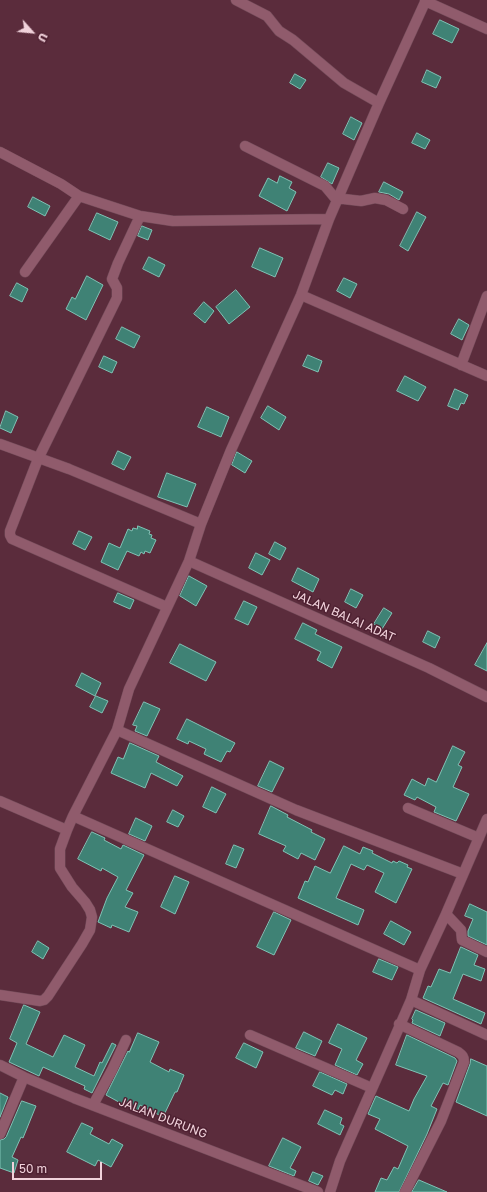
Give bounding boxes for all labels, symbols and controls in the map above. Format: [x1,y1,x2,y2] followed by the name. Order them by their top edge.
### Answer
[12,12,52,52] north arrow
[36,31,51,44] text: U
[291,587,397,645] street label: JALAN BALAI ADAT
[117,1095,209,1141] street label: JALAN DURUNG
[14,1154,104,1180] scale bar
[19,1161,47,1176] text: 50 m

